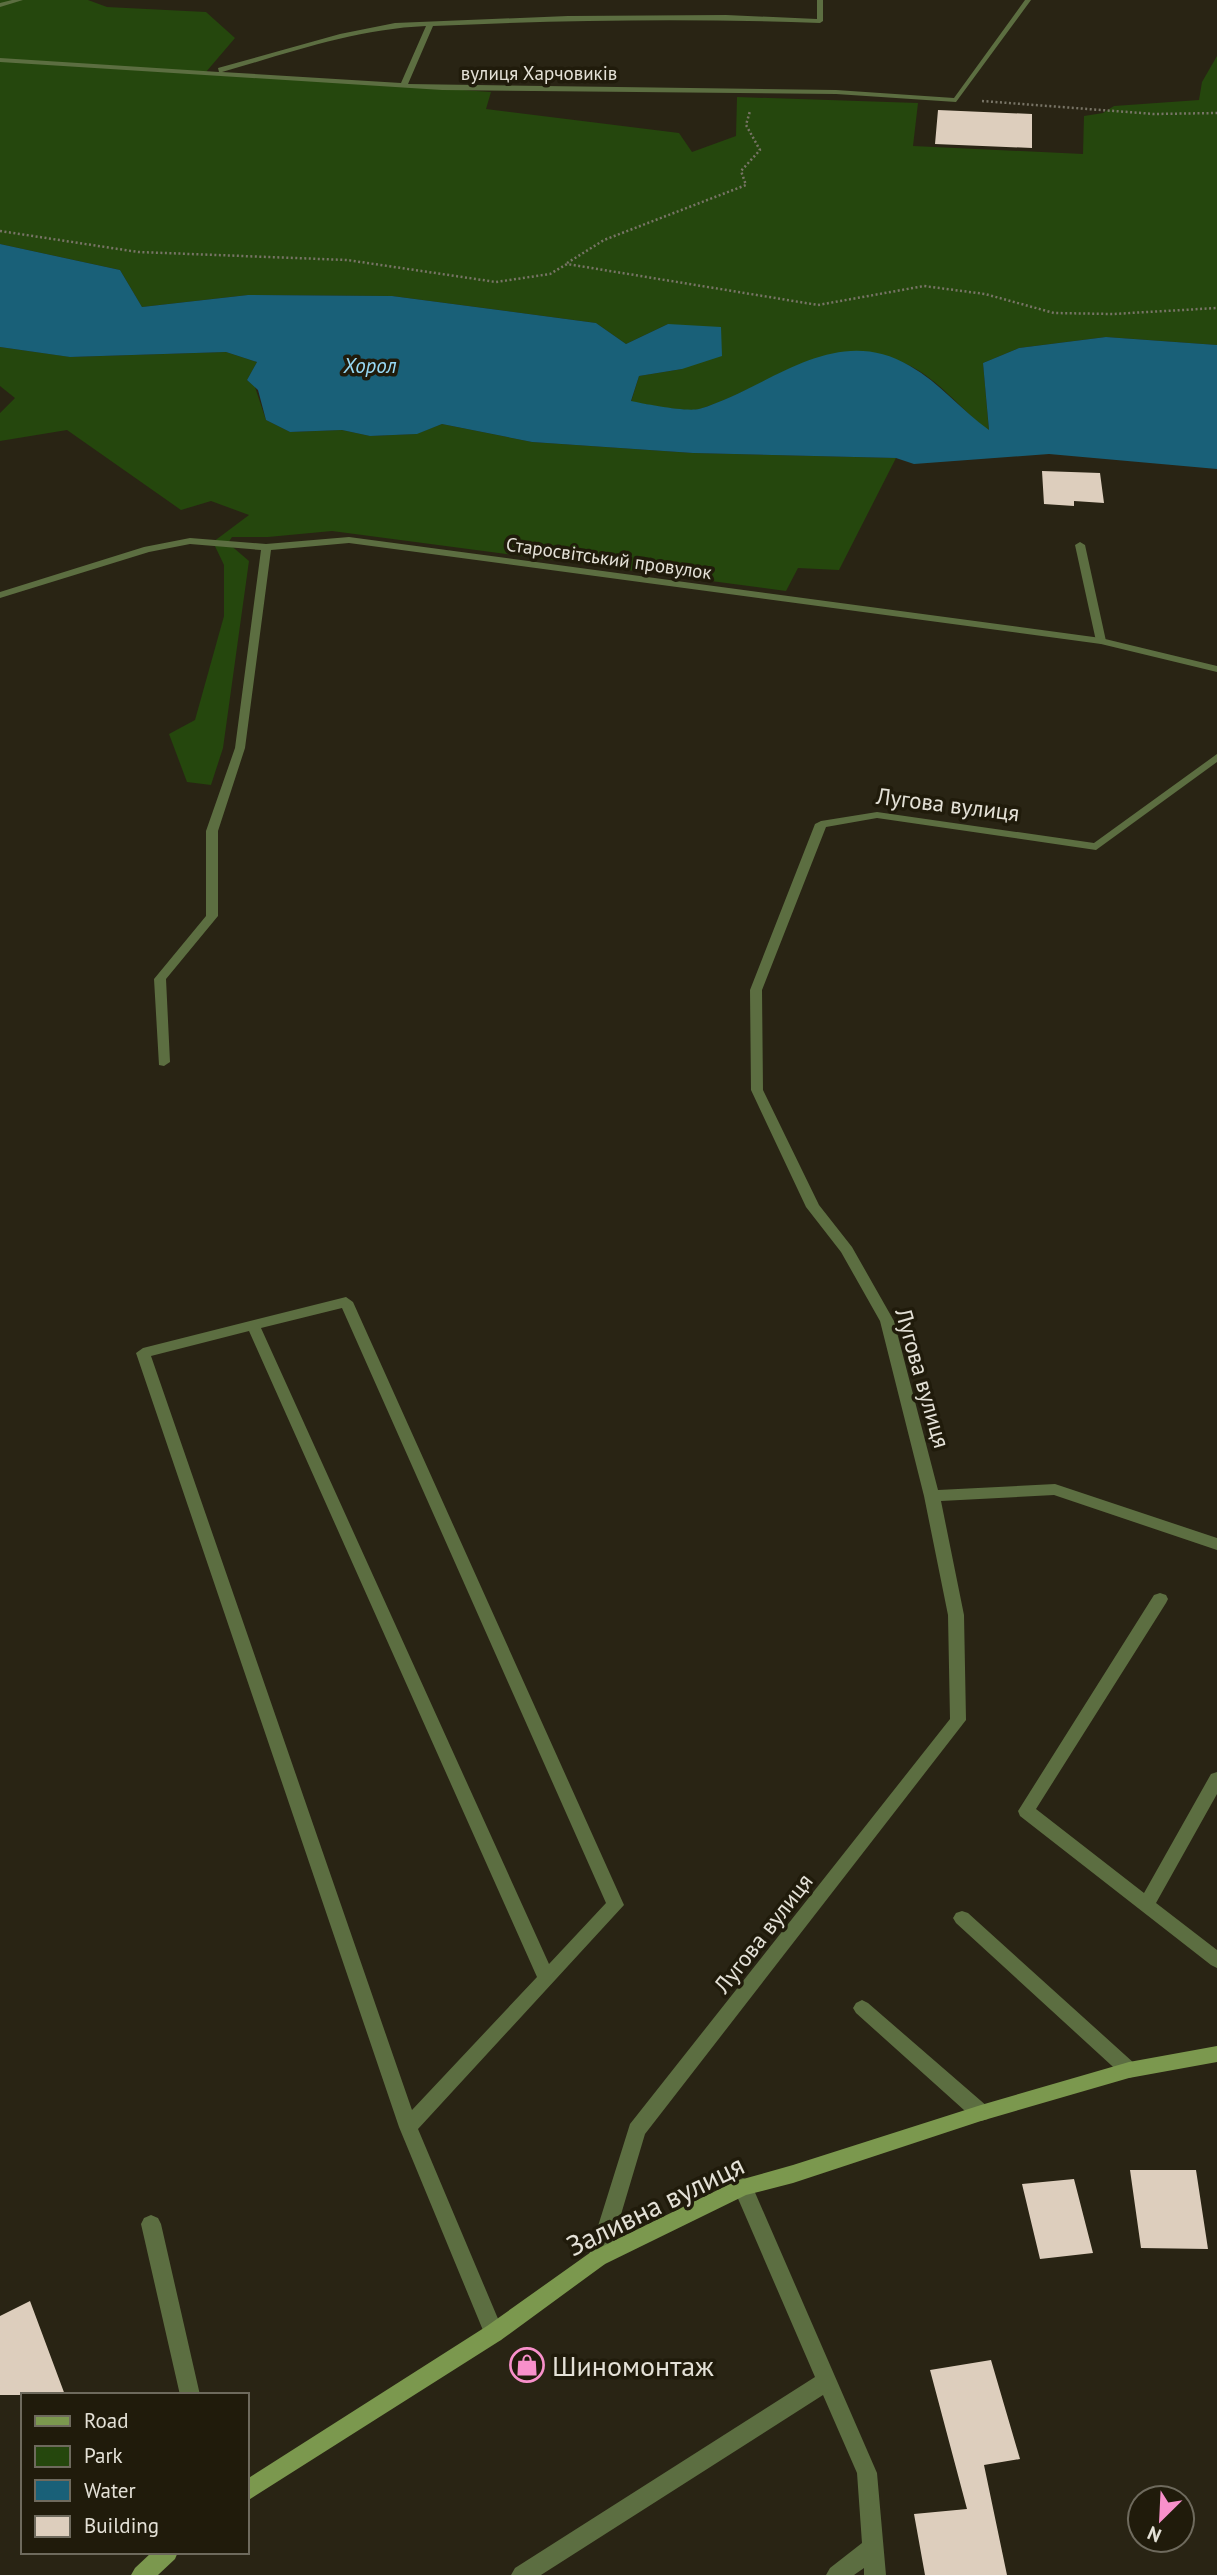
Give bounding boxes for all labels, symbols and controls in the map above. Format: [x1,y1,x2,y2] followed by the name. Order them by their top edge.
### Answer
[461,61,617,85] street label: вулиця Харчовиків
[342,352,397,379] water label: Хорол
[505,532,713,584] street label: Старосвітський провулок
[874,781,1021,827] street label: Лугова вулиця
[889,1304,957,1451] street label: Лугова вулиця
[707,1867,819,1999] street label: Лугова вулиця
[560,2146,750,2264] street label: Заливна вулиця
[508,2346,546,2384] shop icon: Шиномонтаж
[552,2347,714,2384] place label: Шиномонтаж
[21,2393,248,2554] legend
[84,2407,128,2434] text: Road
[84,2442,123,2469] text: Park
[84,2477,136,2504] text: Water
[1126,2484,1196,2554] north arrow
[84,2512,159,2539] text: Building
[1144,2521,1165,2548] text: N

